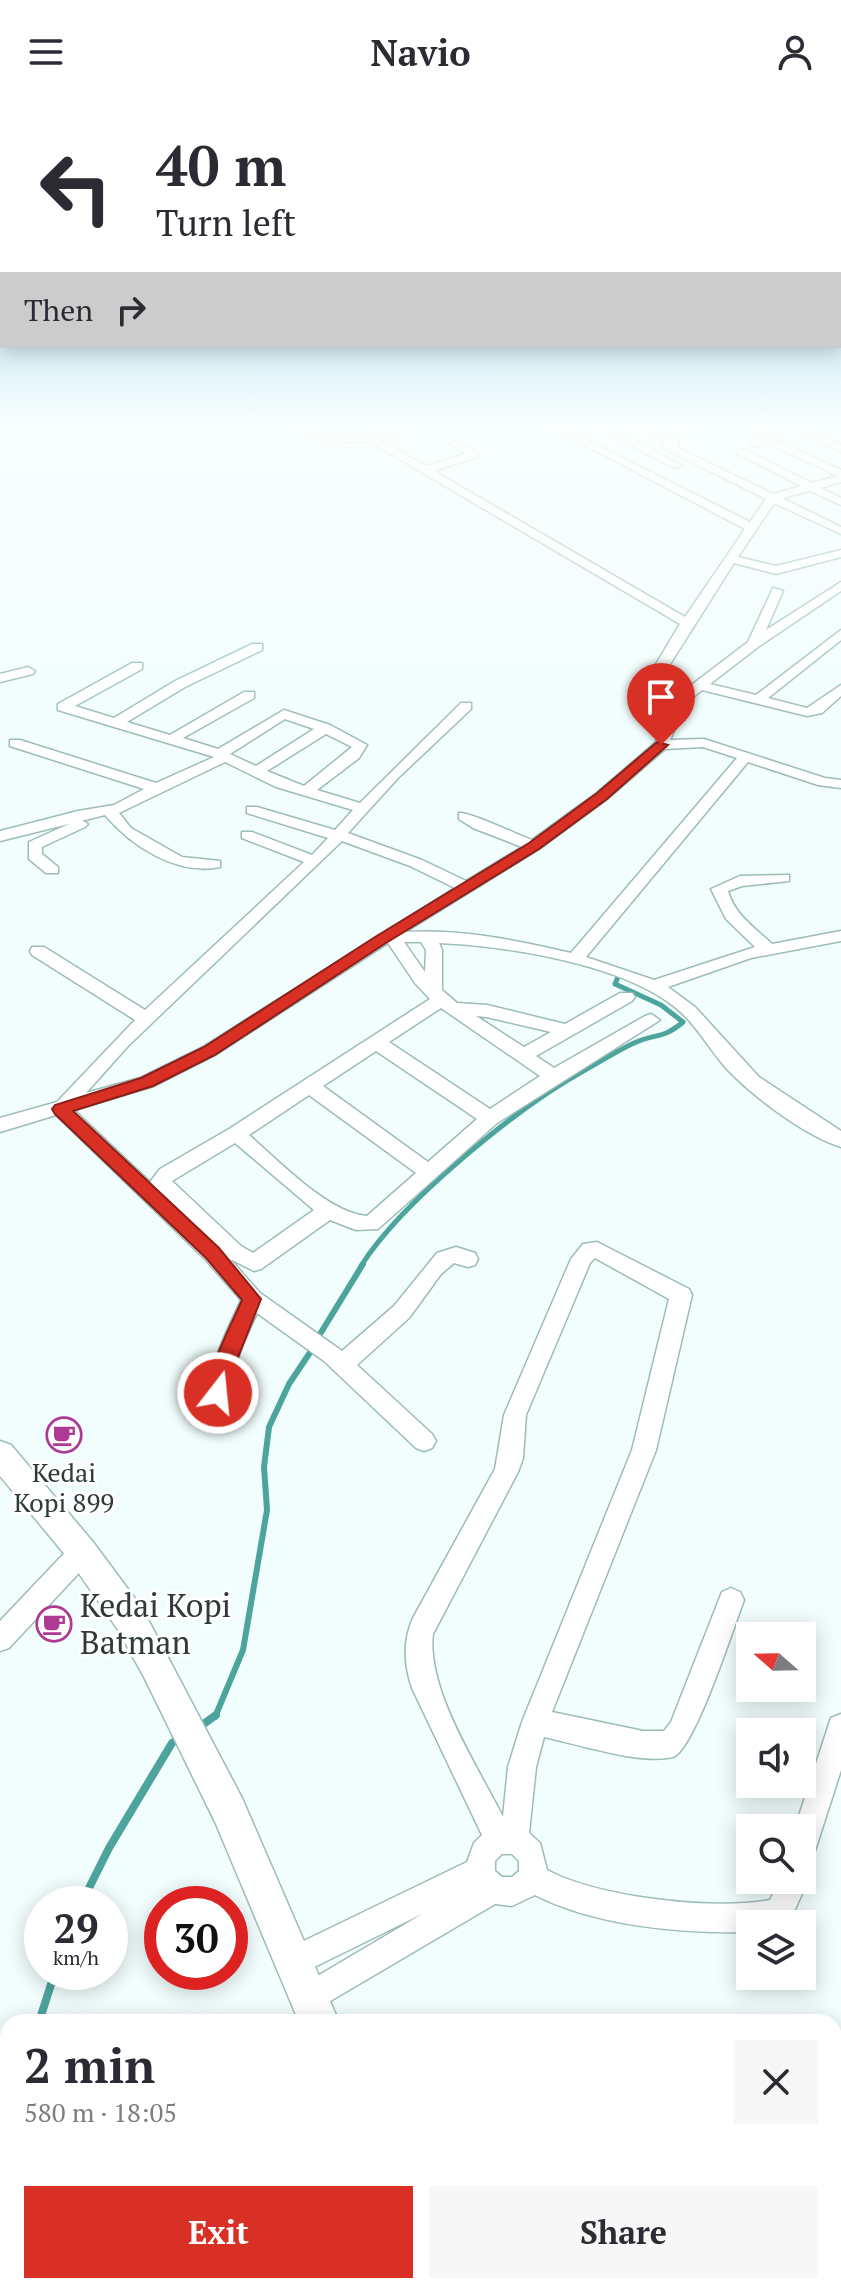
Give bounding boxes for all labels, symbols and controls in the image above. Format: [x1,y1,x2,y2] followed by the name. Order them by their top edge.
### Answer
[370,29,471,76] text: Navio
[24,30,68,74] icon: menu
[773,30,817,74] icon: person
[156,128,286,202] text: 40 m
[24,136,128,240] icon: left
[156,199,296,246] text: Turn left
[109,288,153,332] icon: right
[24,290,93,330] text: Then
[627,663,695,745] pin
[639,675,683,719] icon: arrive
[176,1351,260,1435] position arrow
[45,1416,83,1454] cafe icon: Kedai Kopi 899
[14,1455,114,1519] place label: Kedai Kopi 899
[80,1584,231,1663] place label: Kedai Kopi Batman
[35,1605,73,1643] cafe icon: Kedai Kopi Batman
[736,1622,816,1702] north arrow
[736,1622,816,1990] map controls
[736,1718,816,1798] button: sound
[736,1814,816,1894] button: search
[144,1886,248,1990] speed limit sign: 30
[53,1901,99,1954] text: 29
[736,1910,816,1990] button: layers
[53,1944,99,1971] text: km/h
[24,2033,155,2097] text: 2 min
[734,2040,818,2124] button: close
[24,2095,177,2129] text: 580 m · 18:05
[24,2186,413,2278] button: Exit
[429,2186,818,2278] button: Share

